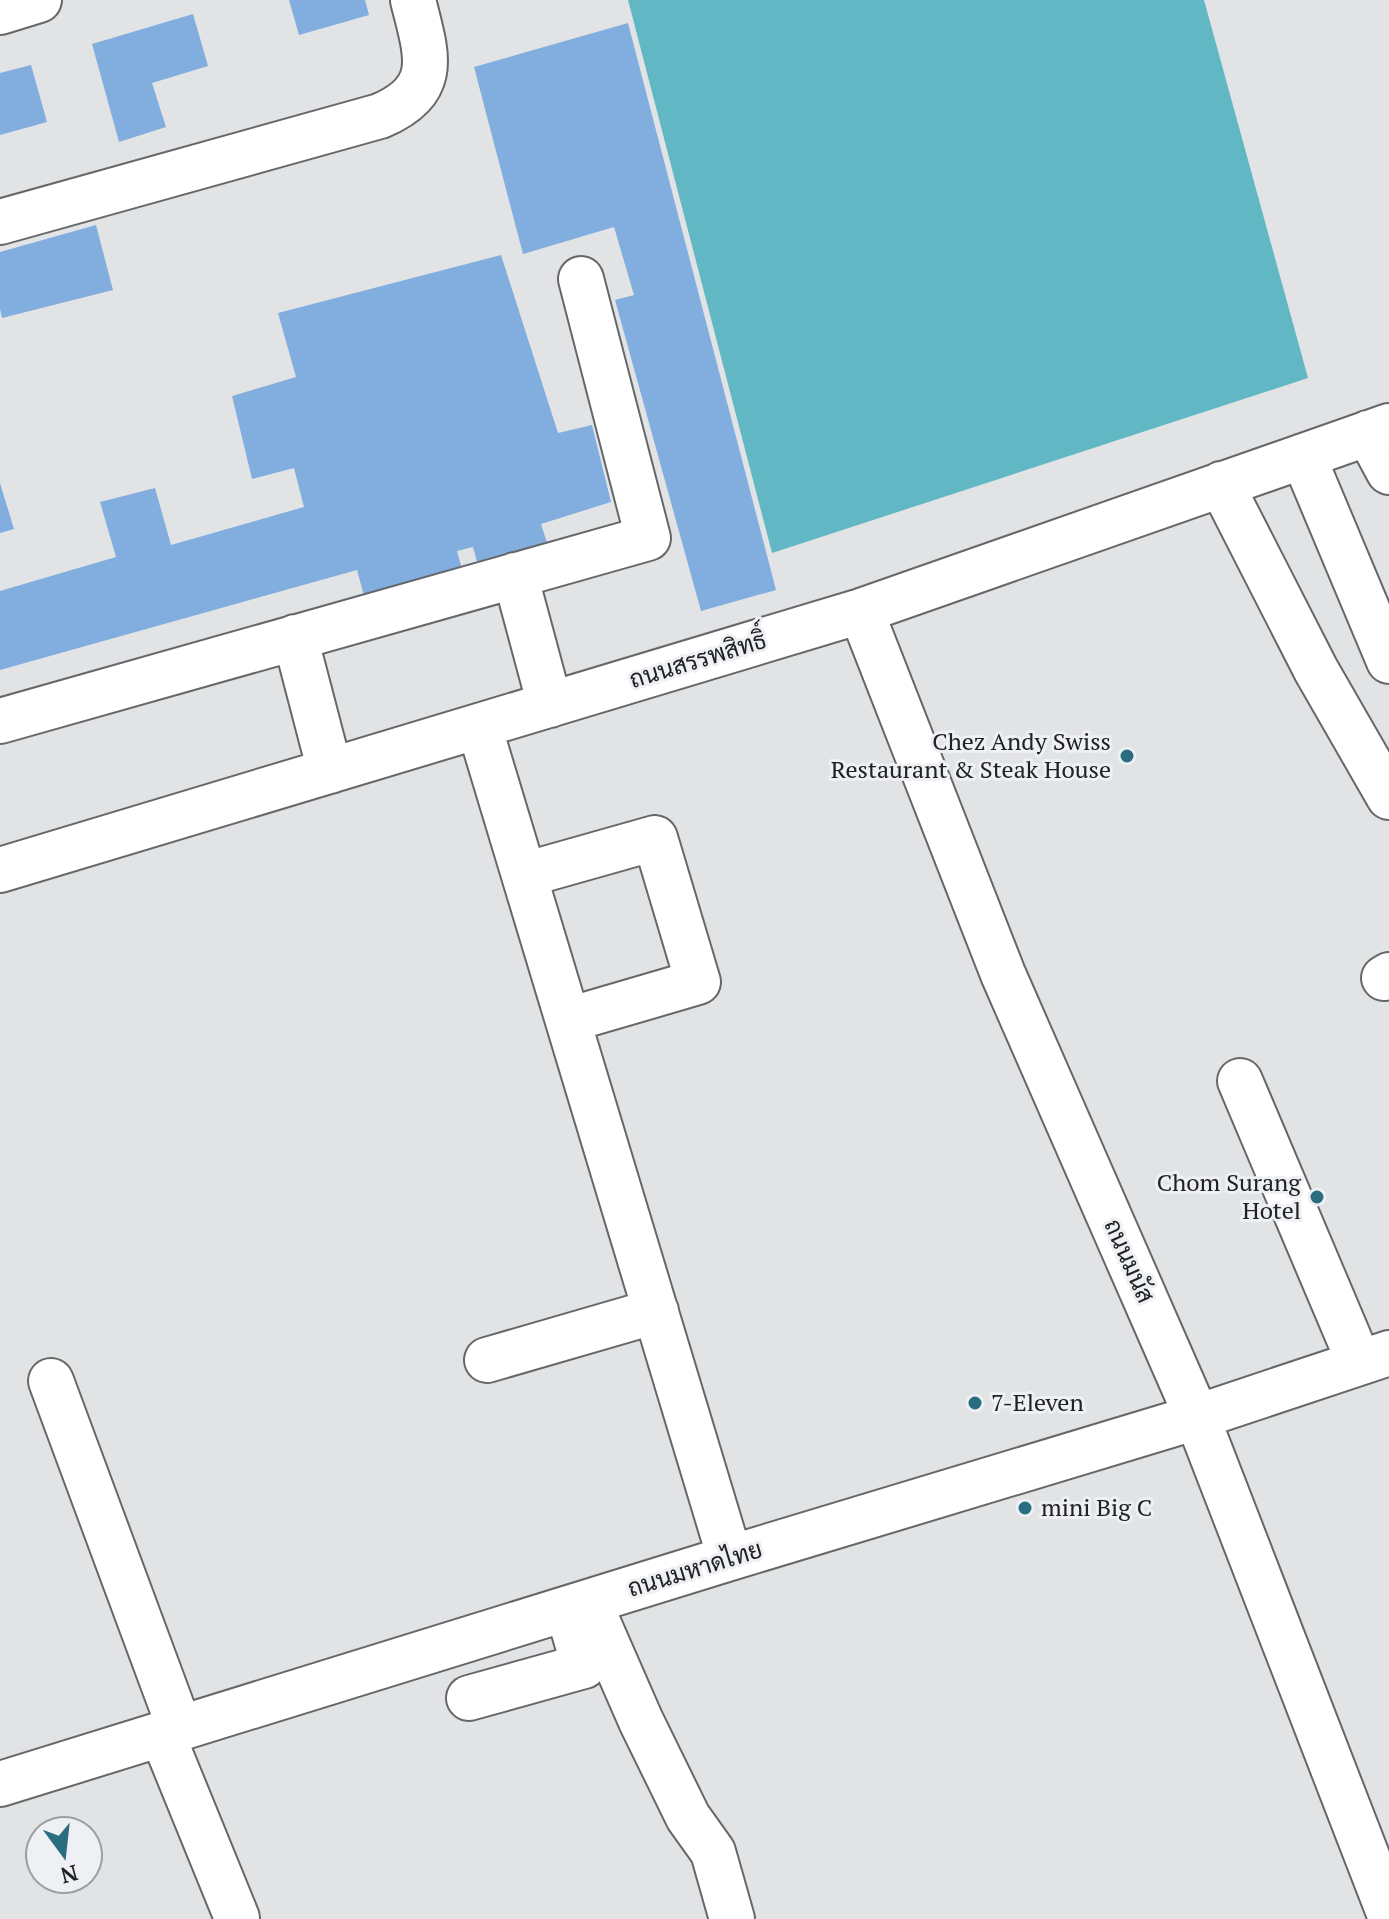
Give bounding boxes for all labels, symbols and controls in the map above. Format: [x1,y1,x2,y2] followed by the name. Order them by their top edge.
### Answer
[624,618,770,695] street label: ถนนสรรพสิทธิ์
[831,725,1111,785] place label: Chez Andy Swiss Restaurant & Steak House
[1118,747,1136,765] marker: Chez Andy Swiss Restaurant & Steak House
[1157,1166,1301,1226] place label: Chom Surang Hotel
[1308,1188,1326,1206] marker: Chom Surang Hotel
[1097,1214,1163,1308] street label: ถนนมนัส
[991,1386,1084,1418] place label: 7-Eleven
[966,1394,984,1412] marker: 7-Eleven
[1041,1491,1152,1523] place label: mini Big C
[1016,1499,1034,1517] marker: mini Big C
[623,1532,766,1604] street label: ถนนมหาดไทย
[24,1815,104,1895] north arrow
[57,1859,81,1891] text: N

